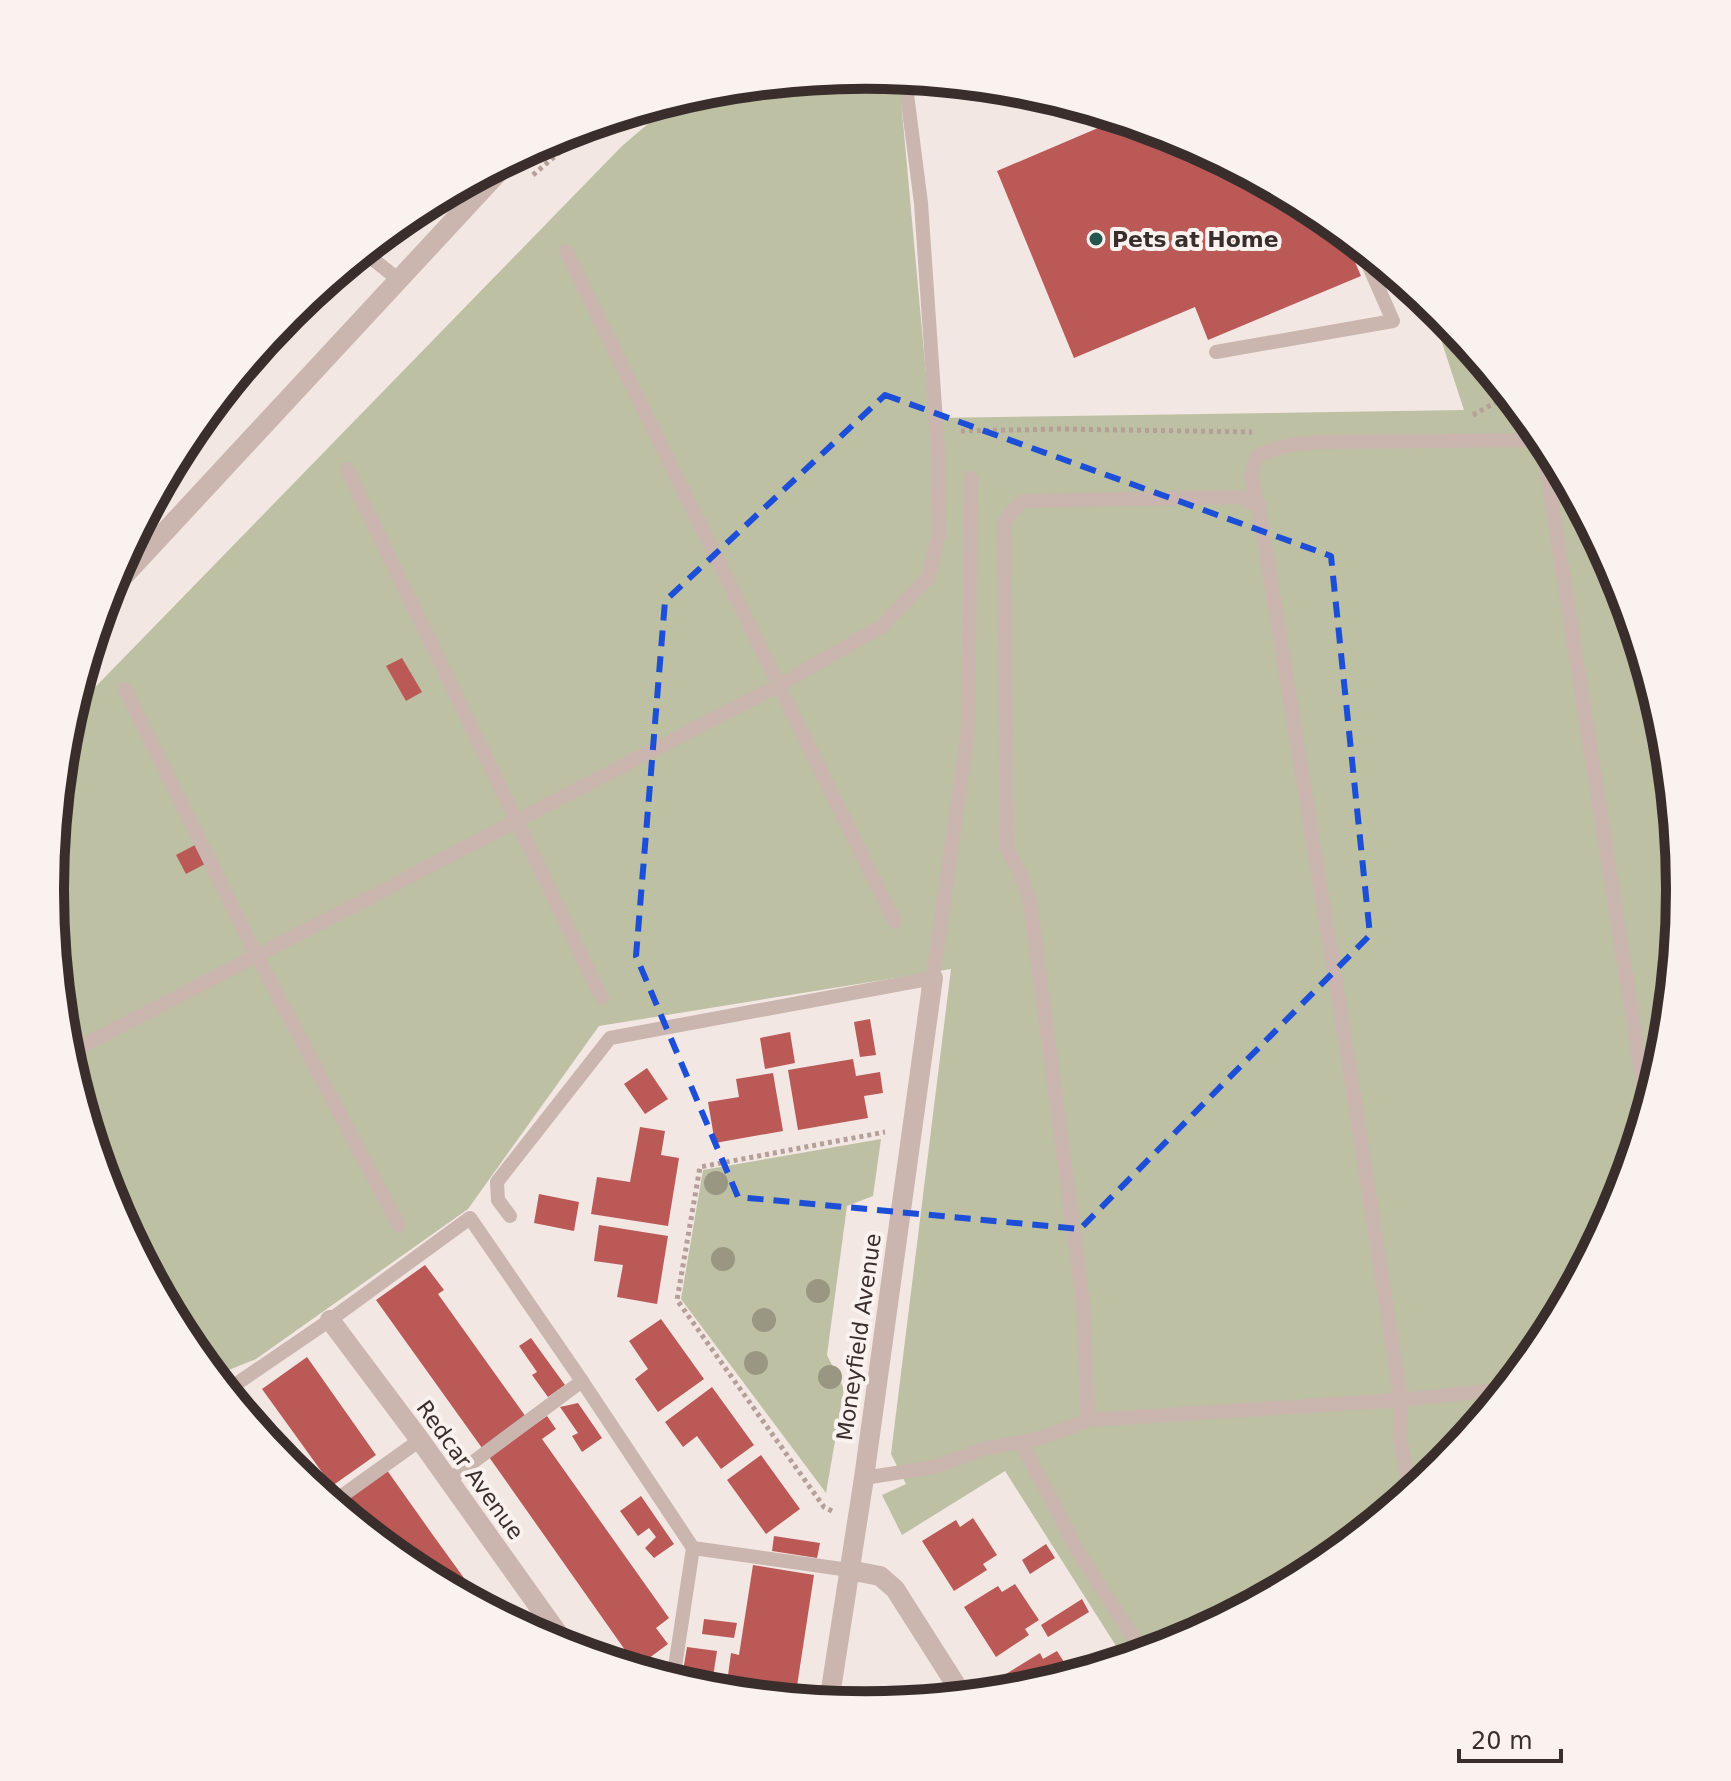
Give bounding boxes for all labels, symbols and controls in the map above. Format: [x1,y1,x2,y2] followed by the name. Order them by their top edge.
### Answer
[1112,227,1279,252] place label: Pets at Home
[1087,230,1105,248] marker: Pets at Home
[832,1232,886,1442] street label: Moneyfield Avenue
[411,1396,529,1544] street label: Redcar Avenue
[1459,1713,1561,1763] scale bar
[1471,1727,1533,1755] text: 20 m

